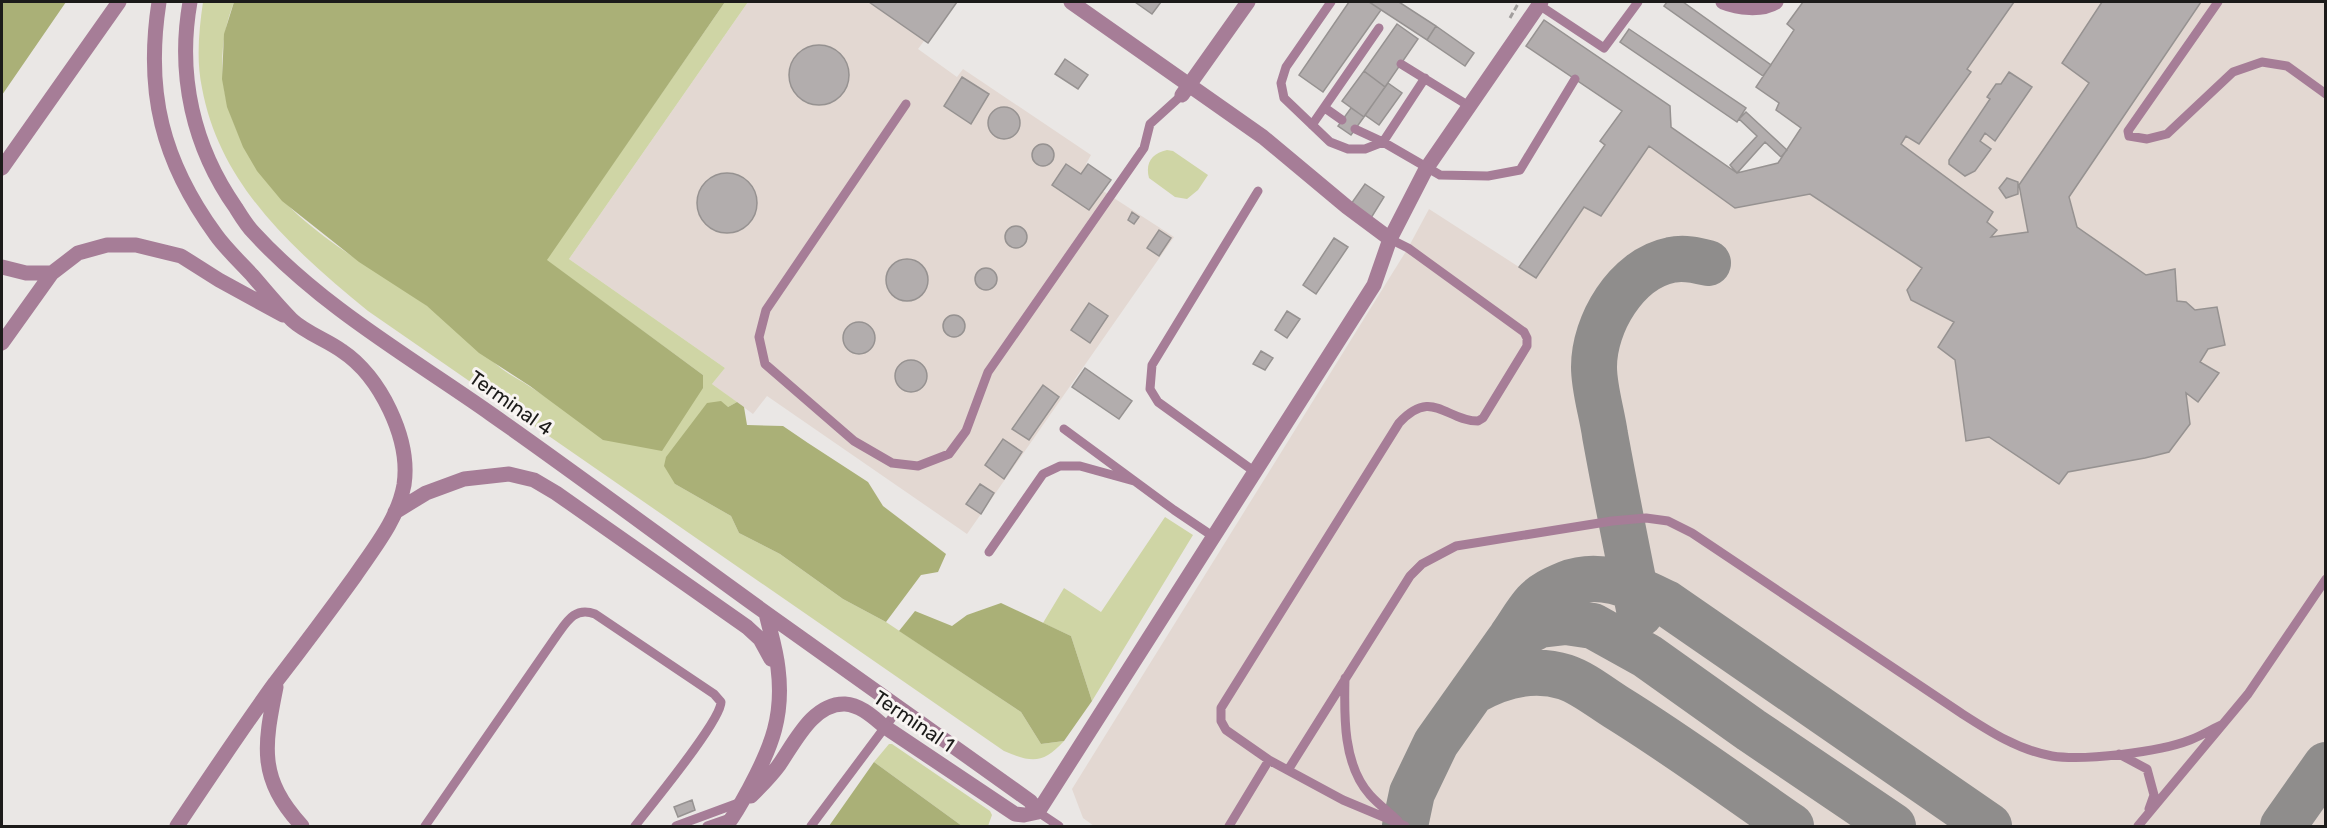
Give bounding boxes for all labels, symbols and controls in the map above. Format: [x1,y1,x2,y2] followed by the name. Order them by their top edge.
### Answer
[465,366,557,440] street label: Terminal 4
[869,685,959,757] street label: Terminal 1

